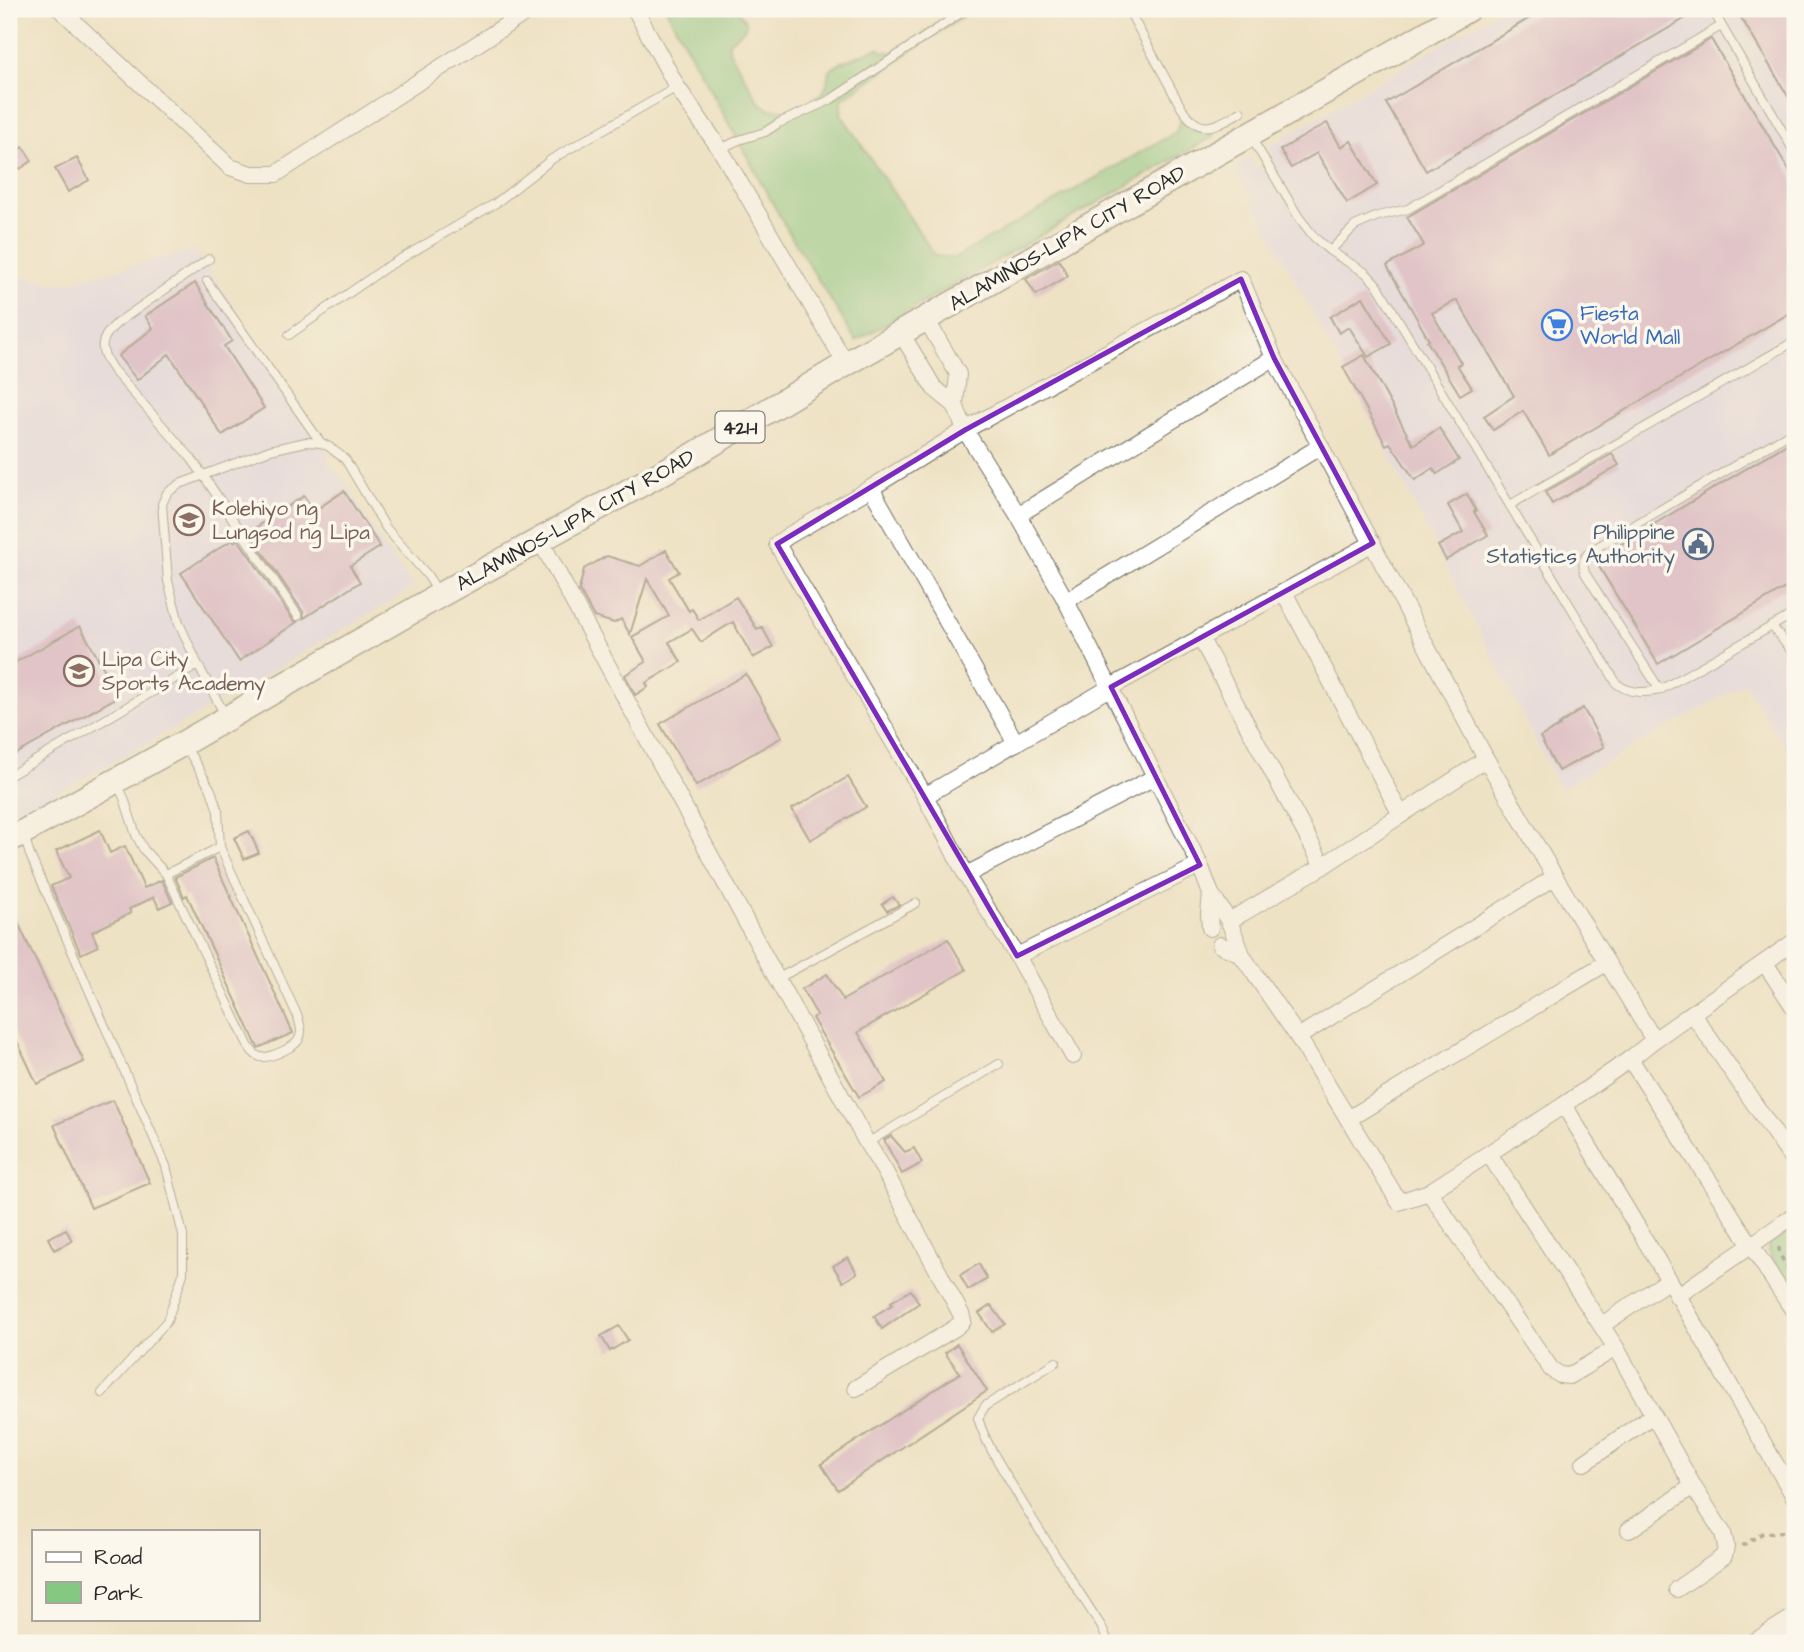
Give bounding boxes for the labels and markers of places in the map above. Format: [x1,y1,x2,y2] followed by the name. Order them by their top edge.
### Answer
[1580,299,1680,352] place label: Fiesta World Mall
[1540,308,1574,342] supermarket icon: Fiesta World Mall
[212,494,370,549] place label: Kolehiyo ng Lungsod ng Lipa
[172,503,206,537] school or university icon: Kolehiyo ng Lungsod ng Lipa
[1487,518,1675,573] place label: Philippine Statistics Authority
[1681,527,1715,561] public building icon: Philippine Statistics Authority
[102,645,266,700] place label: Lipa City Sports Academy
[62,654,96,688] school or university icon: Lipa City Sports Academy

